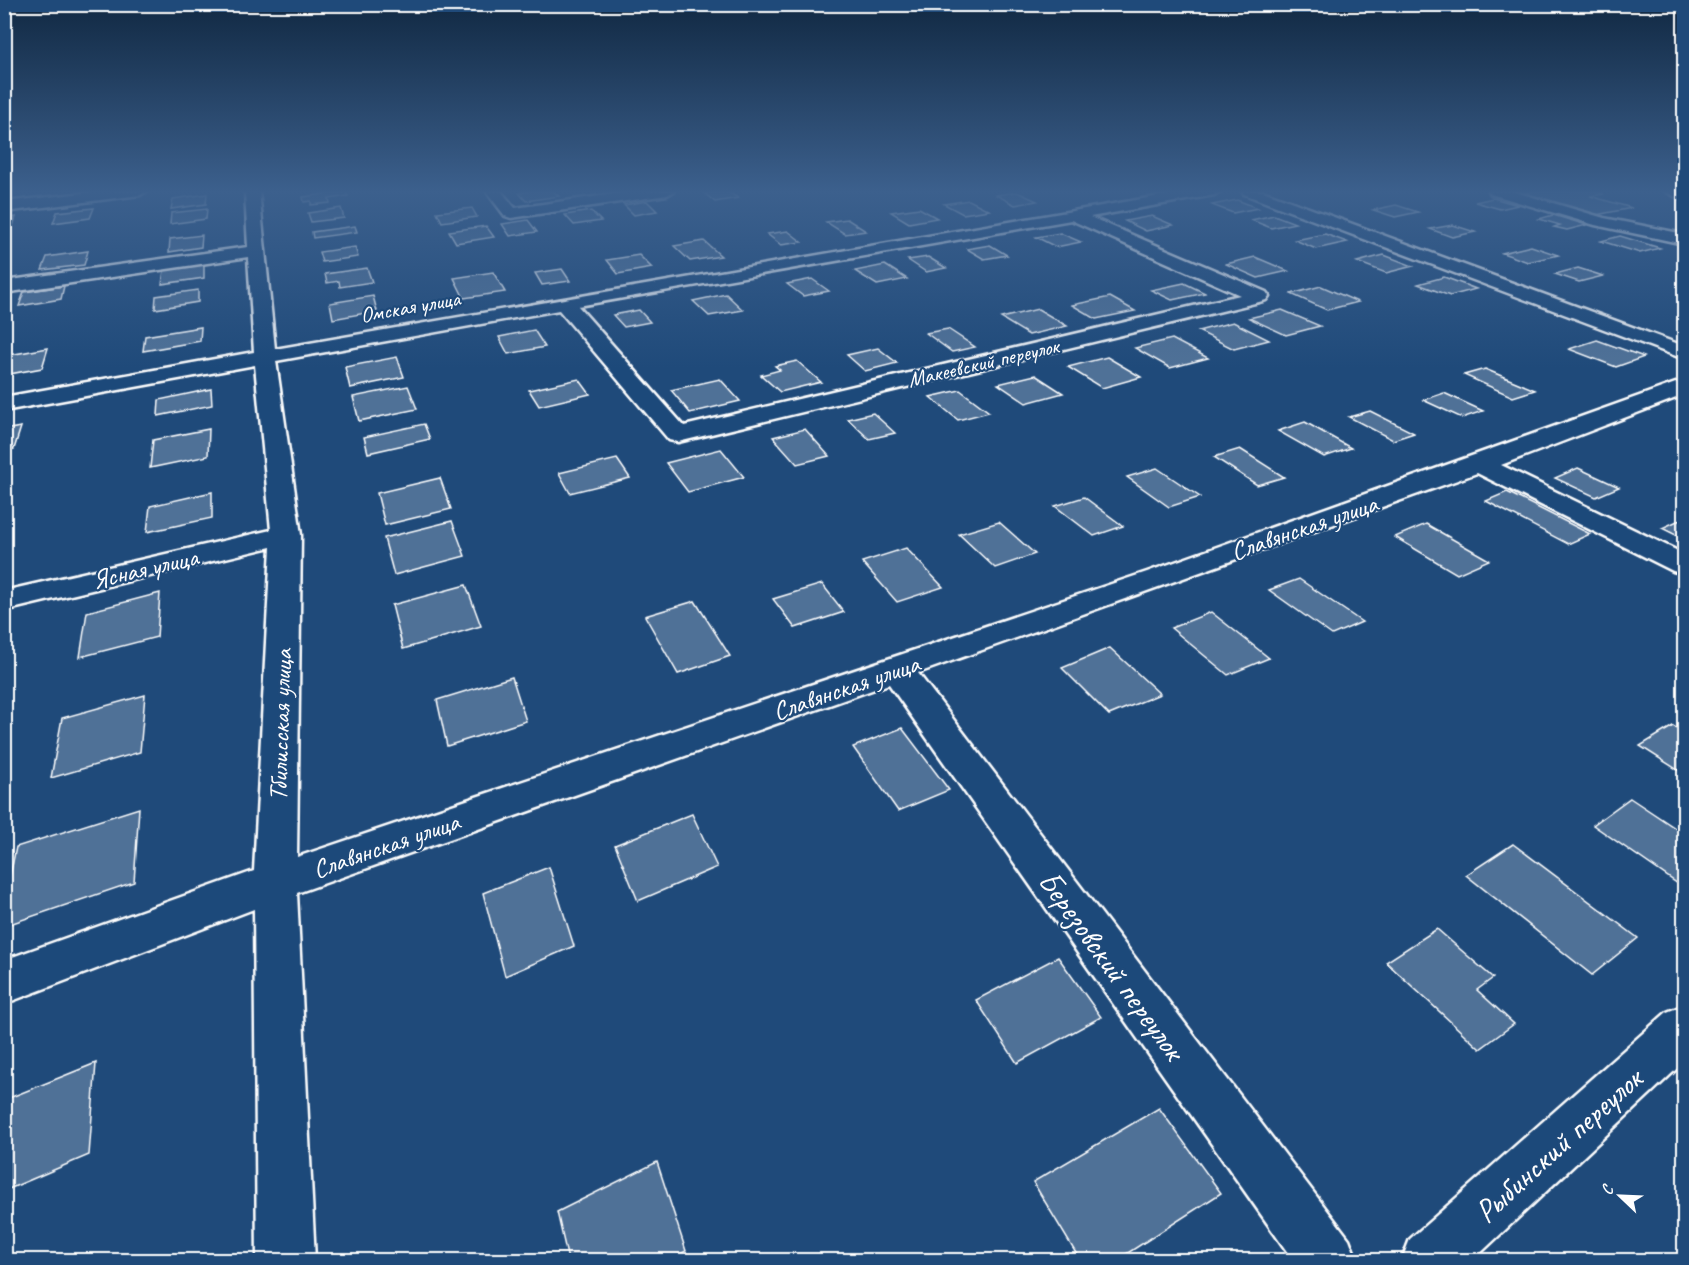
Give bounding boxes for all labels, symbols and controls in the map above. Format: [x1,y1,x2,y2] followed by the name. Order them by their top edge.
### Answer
[358,284,463,330] street label: Омская улица
[905,332,1063,394] street label: Макеевский переулок
[1226,486,1383,568] street label: Славянская улица
[89,540,203,597] street label: Ясная улица
[768,646,925,728] street label: Славянская улица
[261,647,300,802] street label: Тбилисская улица
[308,804,465,886] street label: Славянская улица
[1029,862,1196,1071] street label: Березовский переулок
[1466,1057,1653,1232] street label: Рыбинский переулок
[1590,1166,1650,1226] north arrow
[1596,1181,1619,1198] text: С

